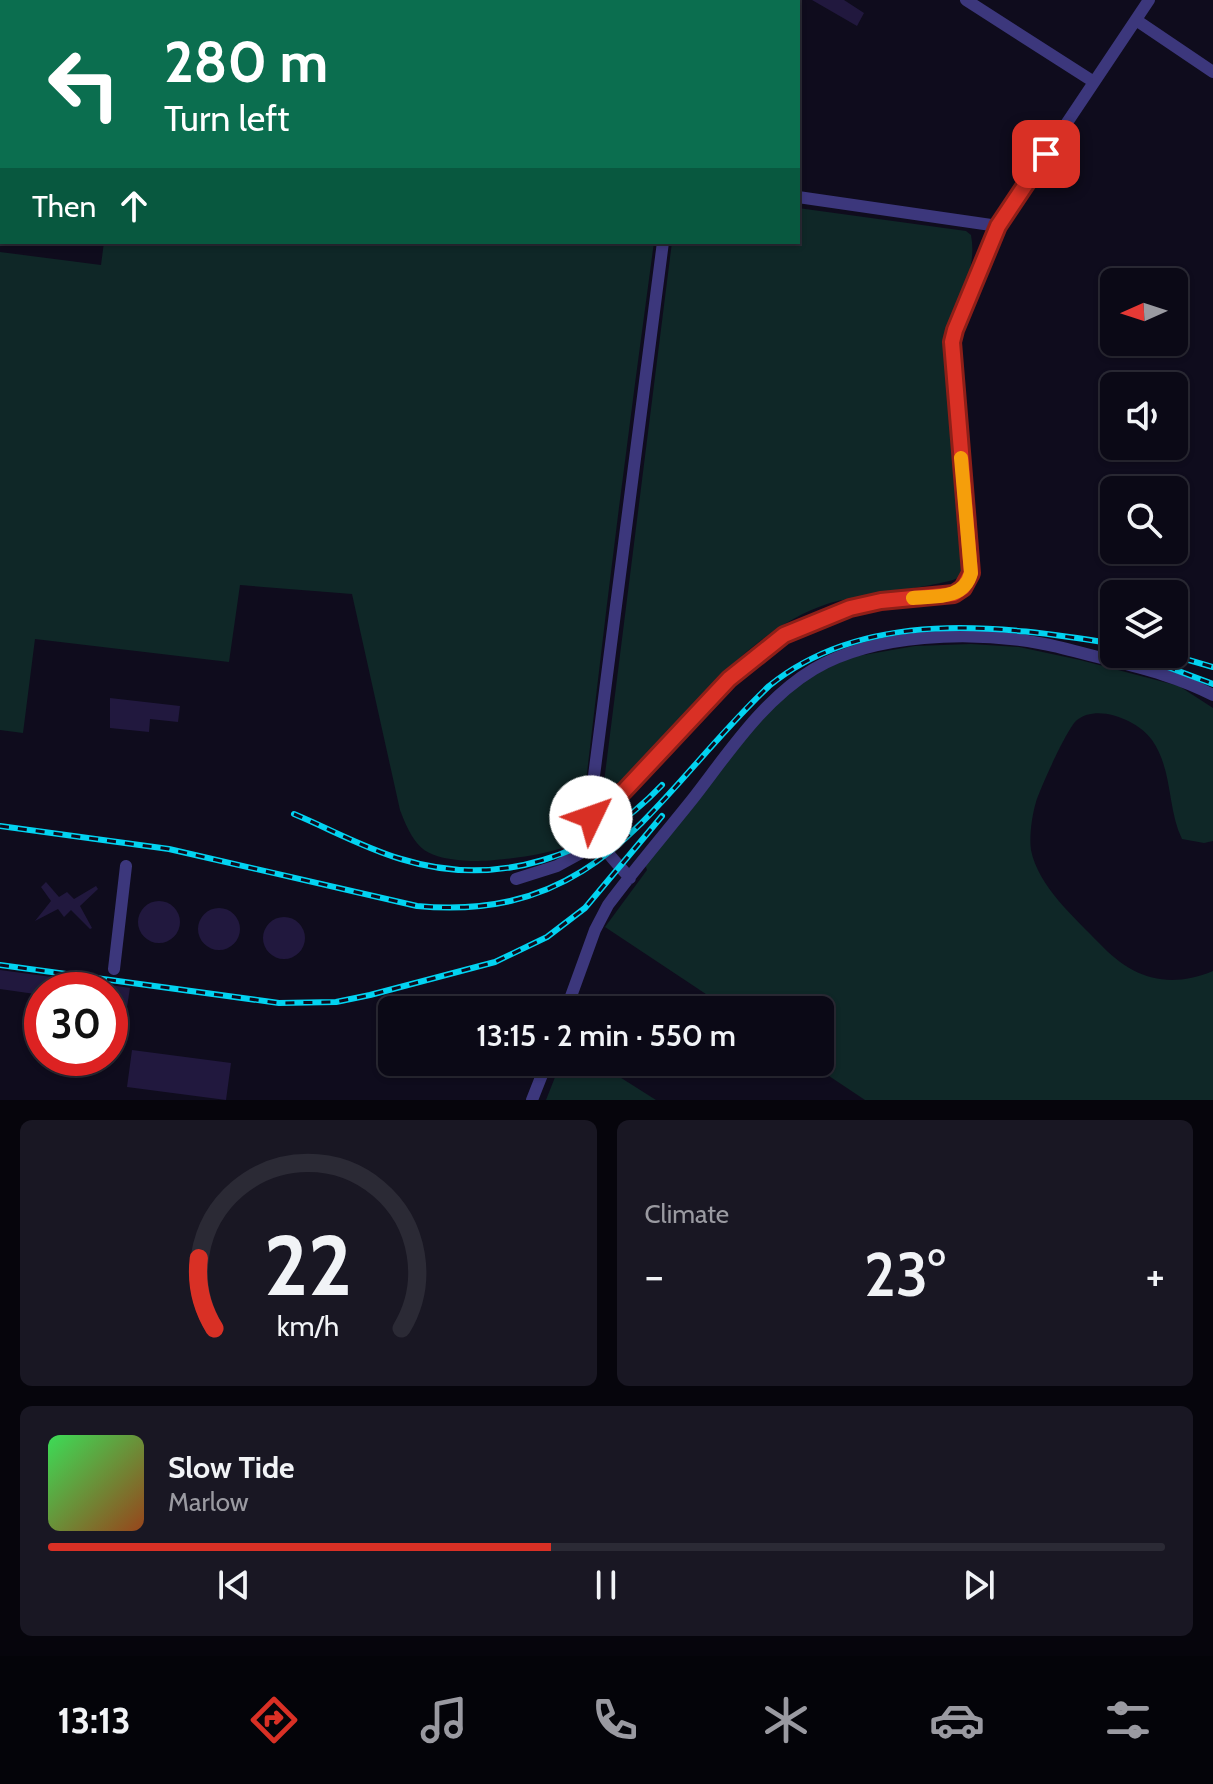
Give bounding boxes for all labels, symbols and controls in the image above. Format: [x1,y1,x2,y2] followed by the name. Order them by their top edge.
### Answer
[164,28,328,96] text: 280 m
[32,32,136,136] icon: left
[164,96,289,140] text: Turn left
[1012,120,1080,188] pin
[1024,132,1068,176] icon: arrive
[112,184,156,228] icon: ahead
[32,188,96,225] text: Then
[1100,268,1188,356] north arrow
[1100,268,1188,668] map controls
[1100,372,1188,460] button: sound
[1100,476,1188,564] button: search
[1100,580,1188,668] button: layers
[549,775,633,859] position arrow
[24,972,128,1076] speed limit sign: 30
[476,1017,736,1054] text: 13:15 · 2 min · 550 m
[645,1198,729,1230] text: Climate
[264,1215,352,1316] text: 22
[864,1238,945,1311] text: 23°
[645,1249,664,1302] text: −
[1146,1249,1165,1302] text: +
[277,1308,340,1343] text: km/h
[168,1449,295,1486] text: Slow Tide
[168,1486,249,1518] text: Marlow
[212,1563,256,1607] icon: previous
[584,1563,628,1607] icon: pause
[957,1563,1001,1607] icon: next
[246,1692,302,1748] icon: directions
[416,1692,472,1748] icon: music
[587,1692,643,1748] icon: phone
[758,1692,814,1748] icon: climate
[929,1692,985,1748] icon: car
[1100,1692,1156,1748] icon: filters
[57,1698,131,1742] text: 13:13

